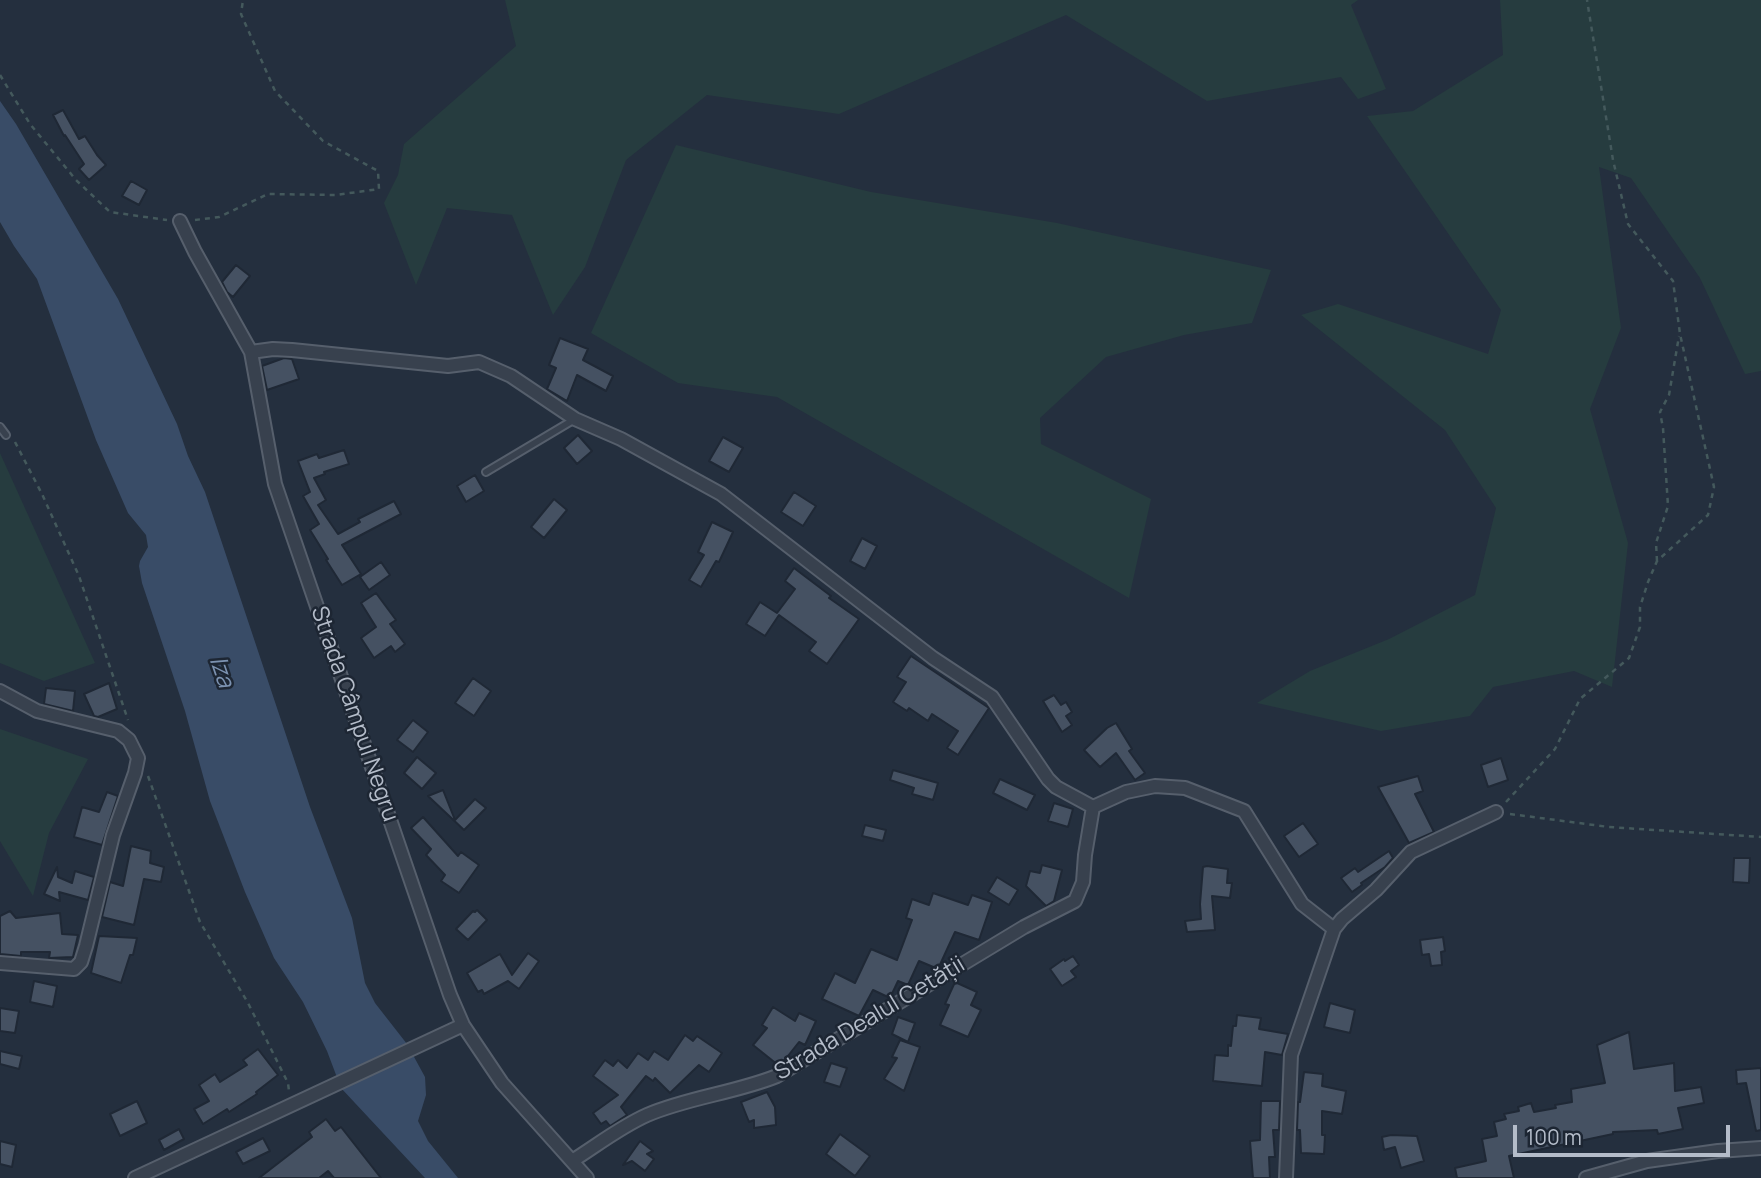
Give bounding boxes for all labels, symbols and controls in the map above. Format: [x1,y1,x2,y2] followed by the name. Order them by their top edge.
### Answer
[304,603,404,825] street label: Strada Câmpul Negru
[202,653,240,691] water label: Iza
[770,951,970,1087] street label: Strada Dealul Cetății
[1516,1112,1733,1156] scale bar
[1526,1123,1582,1151] text: 100 m

